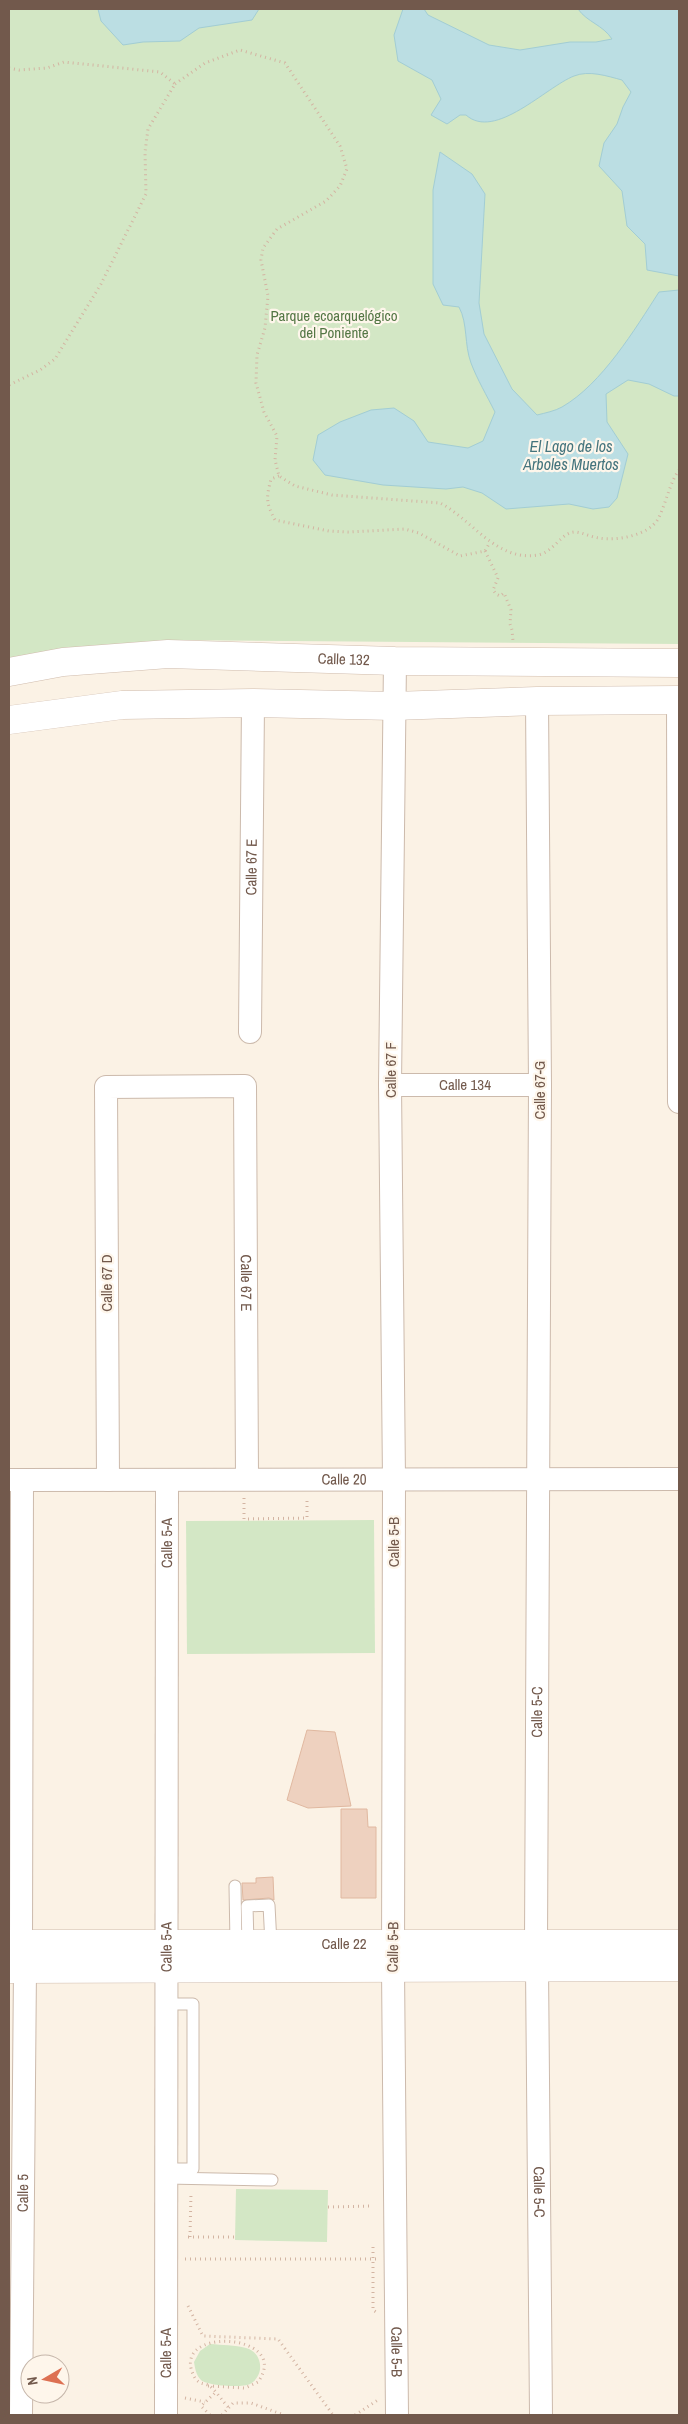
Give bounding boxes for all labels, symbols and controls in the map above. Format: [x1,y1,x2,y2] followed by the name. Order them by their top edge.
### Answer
[270,305,398,343] park label: Parque ecoarquelógico del Poniente
[522,435,619,475] water label: El Lago de los Arboles Muertos
[317,648,370,670] street label: Calle 132
[240,839,262,895] street label: Calle 67 E
[380,1042,401,1098] street label: Calle 67 F
[529,1061,550,1119] street label: Calle 67-G
[439,1074,491,1095] street label: Calle 134
[96,1254,117,1312] street label: Calle 67 D
[236,1255,257,1311] street label: Calle 67 E
[321,1468,367,1490] street label: Calle 20
[156,1517,177,1568] street label: Calle 5-A
[383,1517,404,1567] street label: Calle 5-B
[526,1686,547,1738] street label: Calle 5-C
[155,1921,177,1972] street label: Calle 5-A
[382,1922,403,1972] street label: Calle 5-B
[321,1933,367,1954] street label: Calle 22
[529,2166,550,2218] street label: Calle 5-C
[12,2174,33,2212] street label: Calle 5
[155,2327,176,2378] street label: Calle 5-A
[386,2327,408,2377] street label: Calle 5-B
[20,2354,70,2404] north arrow
[23,2376,42,2387] text: N

